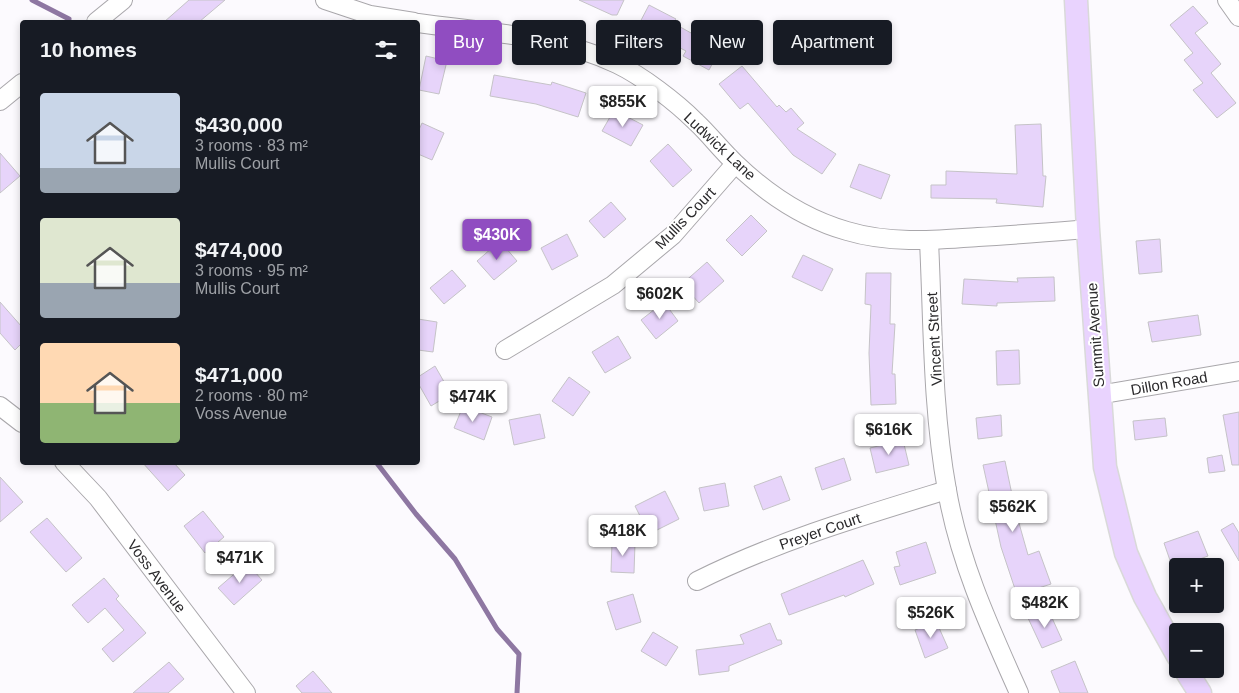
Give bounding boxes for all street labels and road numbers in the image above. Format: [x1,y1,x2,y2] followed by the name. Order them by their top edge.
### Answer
[681,109,759,183] street label: Ludwick Lane
[651,183,719,252] street label: Mullis Court
[1083,282,1107,388] street label: Summit Avenue
[923,291,945,386] street label: Vincent Street
[1129,368,1209,398] street label: Dillon Road
[777,509,864,553] street label: Preyer Court
[124,536,190,616] street label: Voss Avenue

